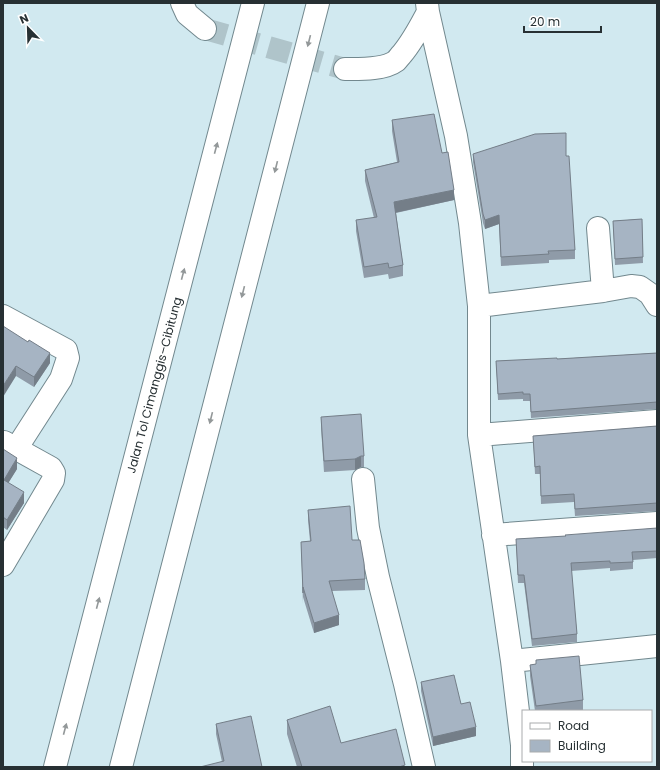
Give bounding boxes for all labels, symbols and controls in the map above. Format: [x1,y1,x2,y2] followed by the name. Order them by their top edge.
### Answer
[8,8,48,48] north arrow
[524,8,601,34] scale bar
[17,10,31,28] text: N
[530,13,560,30] text: 20 m
[305,35,311,47] one-way arrow
[213,142,219,155] one-way arrow
[273,161,279,173] one-way arrow
[180,268,186,280] one-way arrow
[240,286,246,299] one-way arrow
[122,295,186,475] street label: Jalan Tol Cimanggis–Cibitung
[208,413,214,425] one-way arrow
[95,597,101,609] one-way arrow
[522,710,652,762] legend
[558,717,589,734] text: Road
[62,723,68,735] one-way arrow
[558,737,606,754] text: Building

